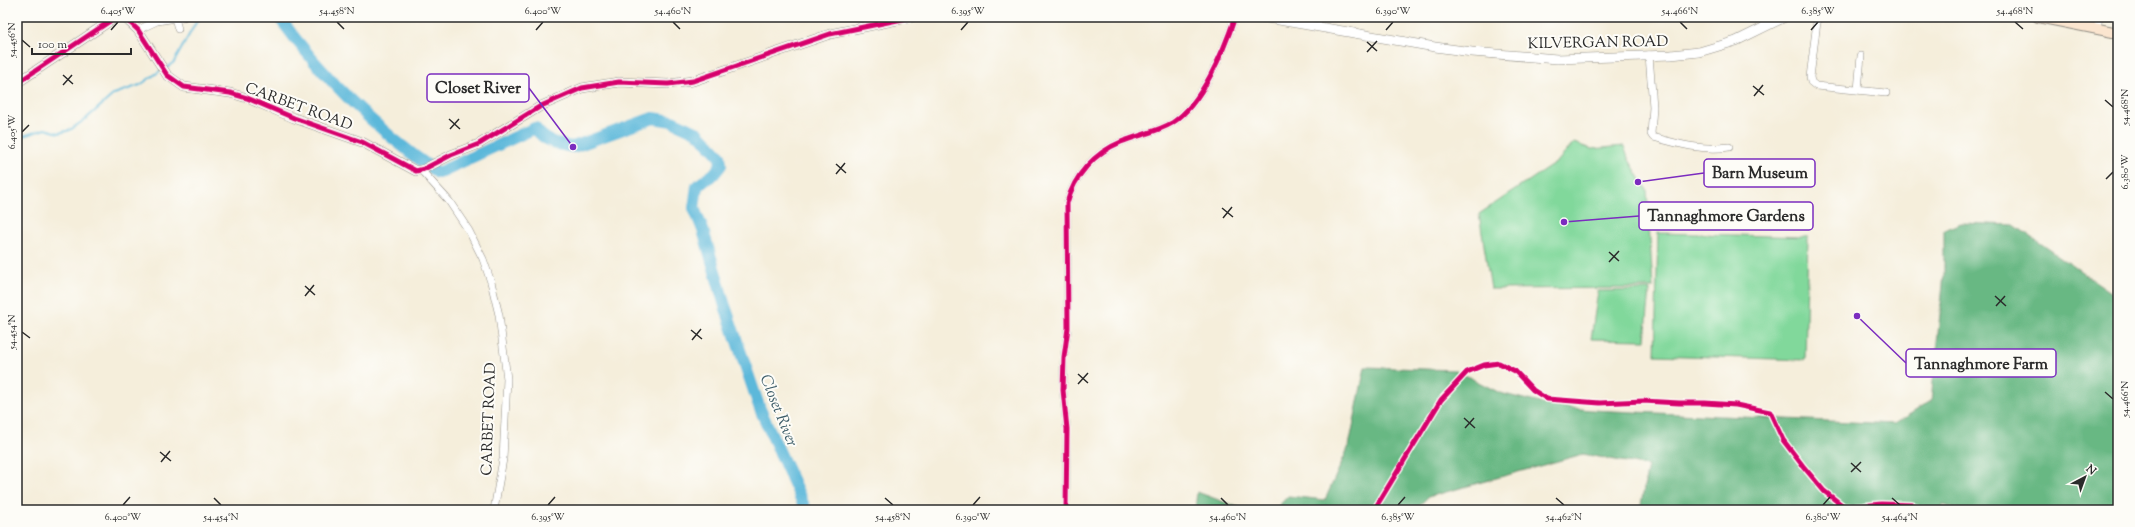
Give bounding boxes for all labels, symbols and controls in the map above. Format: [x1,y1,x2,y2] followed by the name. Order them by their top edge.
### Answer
[101,4,135,19] text: 6.405°W
[318,4,355,19] text: 54.458°N
[525,4,561,19] text: 6.400°W
[654,4,691,19] text: 54.460°N
[951,4,985,19] text: 6.395°W
[1376,4,1410,19] text: 6.390°W
[1661,4,1698,19] text: 54.466°N
[1801,4,1835,19] text: 6.385°W
[1996,4,2033,19] text: 54.468°N
[5,22,20,58] text: 54.456°N
[32,30,131,56] scale bar
[1528,32,1669,55] street label: KILVERGAN ROAD
[38,36,67,54] text: 100 m
[427,74,529,102] callout: Closet River
[242,78,355,137] street label: CARBET ROAD
[435,78,522,101] text: Closet River
[2118,89,2133,126] text: 54.468°N
[5,115,20,149] text: 6.405°W
[2118,154,2133,190] text: 6.380°W
[1704,159,1815,187] callout: Barn Museum
[1712,163,1809,186] text: Barn Museum
[1639,202,1813,230] callout: Tannaghmore Gardens
[1647,206,1805,229] text: Tannaghmore Gardens
[5,315,20,350] text: 54.454°N
[1906,349,2056,377] callout: Tannaghmore Farm
[1914,354,2049,377] text: Tannaghmore Farm
[477,362,502,476] street label: CARBET ROAD
[753,371,803,451] water label: Closet River
[2118,381,2133,418] text: 54.466°N
[2065,457,2105,497] north arrow
[2082,461,2100,479] text: N
[105,510,141,525] text: 6.400°W
[203,510,238,525] text: 54.454°N
[531,510,565,525] text: 6.395°W
[874,510,911,525] text: 54.458°N
[956,510,990,525] text: 6.390°W
[1209,510,1246,525] text: 54.460°N
[1381,510,1415,525] text: 6.385°W
[1545,510,1582,525] text: 54.462°N
[1805,510,1841,525] text: 6.380°W
[1881,510,1918,525] text: 54.464°N

